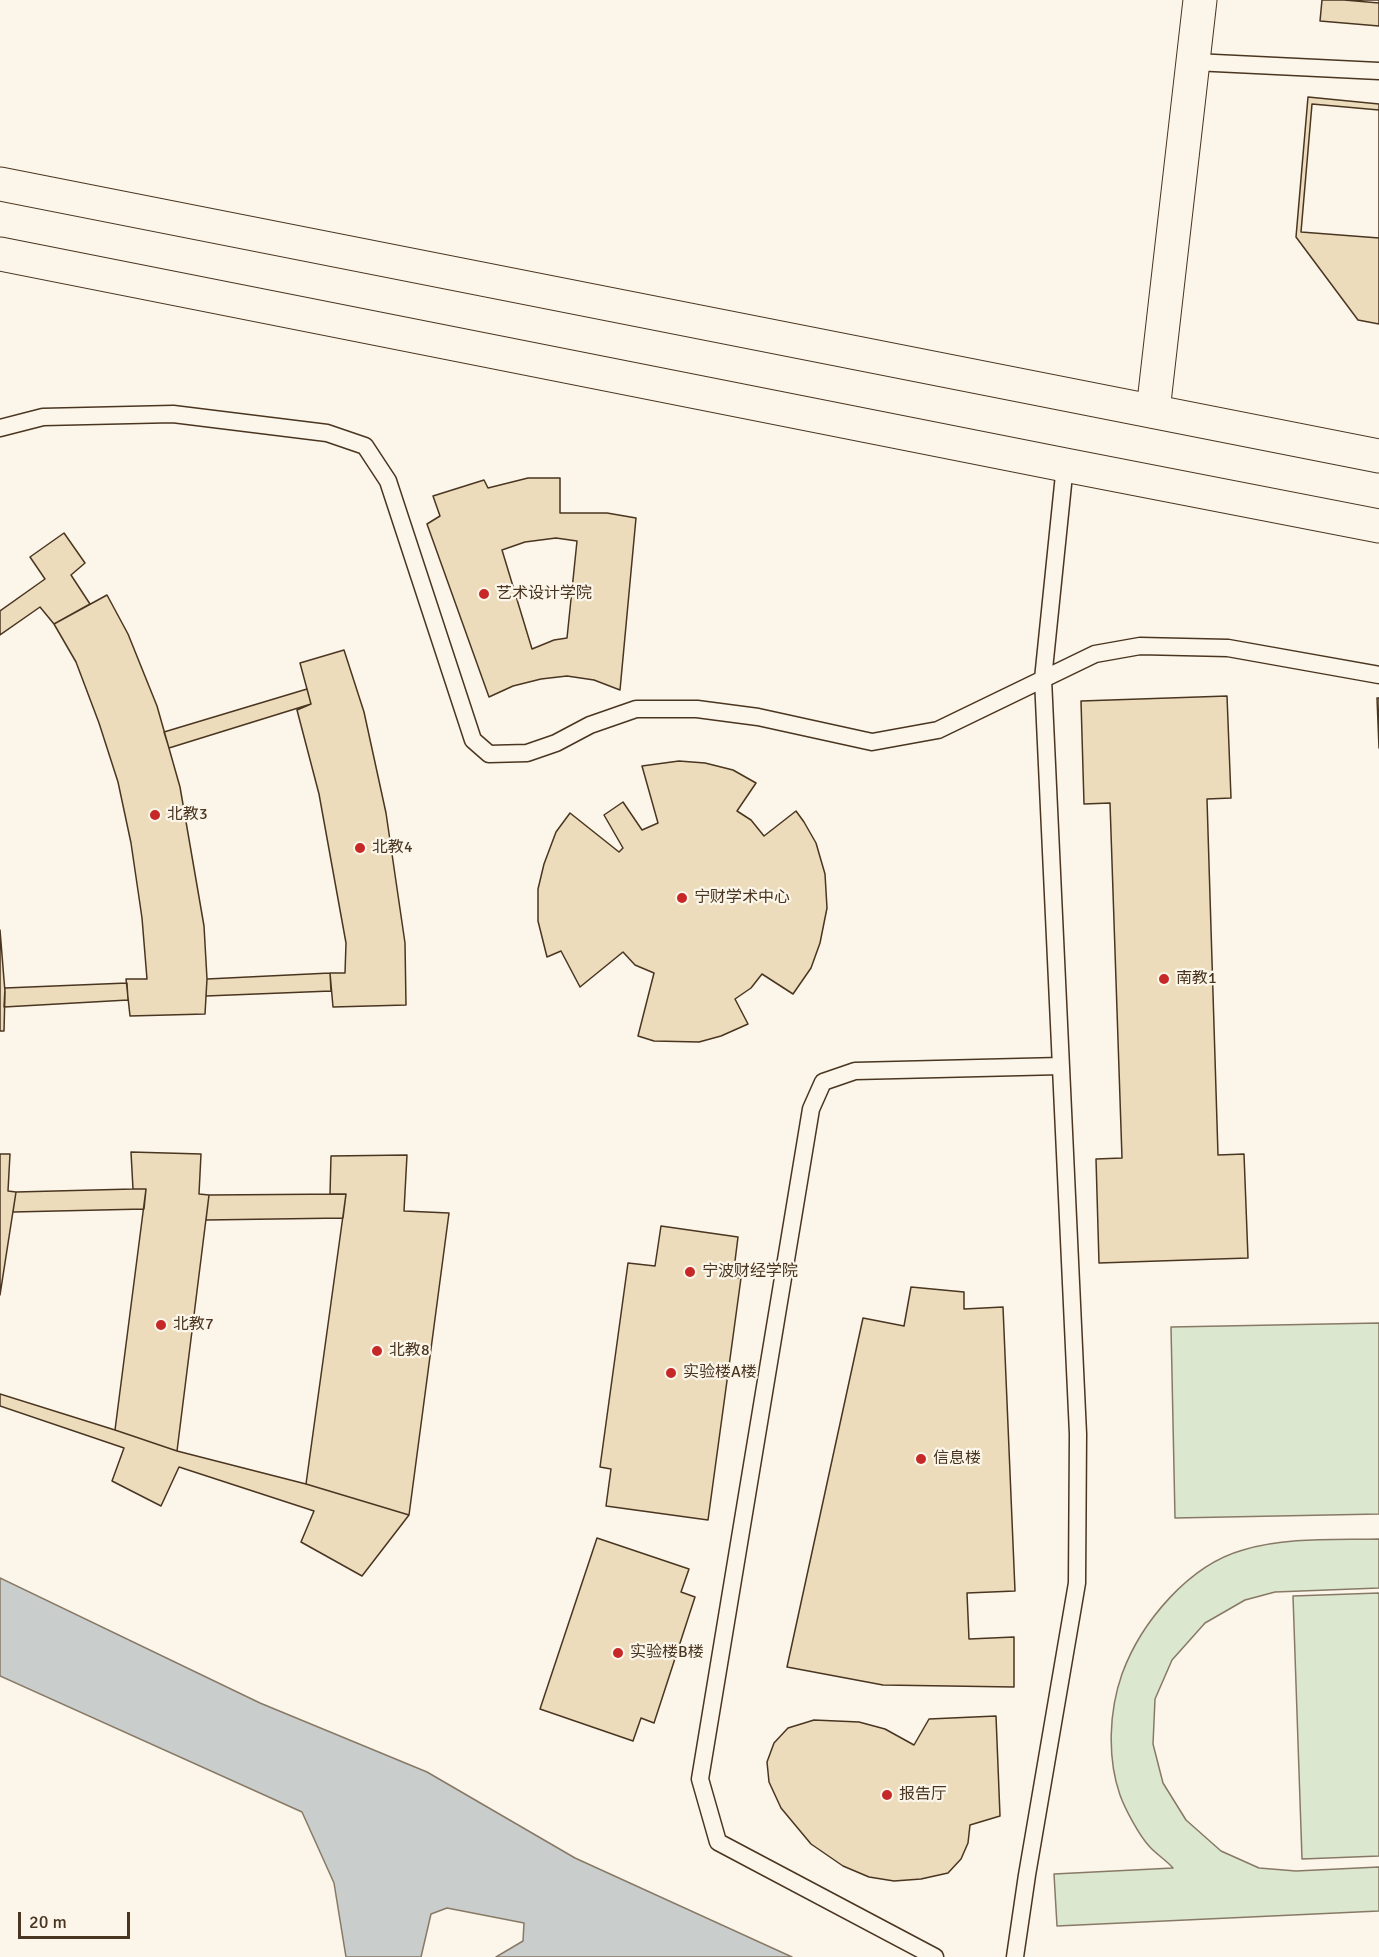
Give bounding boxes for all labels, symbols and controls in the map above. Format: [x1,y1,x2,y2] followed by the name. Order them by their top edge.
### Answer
[496,584,592,604] place label: 艺术设计学院
[477,587,491,601] marker: 艺术设计学院
[167,805,208,825] place label: 北教3
[148,808,162,822] marker: 北教3
[372,838,413,858] place label: 北教4
[353,841,367,855] marker: 北教4
[694,888,790,908] place label: 宁财学术中心
[675,891,689,905] marker: 宁财学术中心
[1176,969,1217,989] place label: 南教1
[1157,972,1171,986] marker: 南教1
[702,1262,798,1282] place label: 宁波财经学院
[683,1265,697,1279] marker: 宁波财经学院
[173,1315,214,1335] place label: 北教7
[154,1318,168,1332] marker: 北教7
[389,1341,430,1361] place label: 北教8
[370,1344,384,1358] marker: 北教8
[683,1363,757,1383] place label: 实验楼A楼
[664,1366,678,1380] marker: 实验楼A楼
[933,1449,981,1469] place label: 信息楼
[914,1452,928,1466] marker: 信息楼
[630,1643,704,1663] place label: 实验楼B楼
[611,1646,625,1660] marker: 实验楼B楼
[899,1785,947,1805] place label: 报告厅
[880,1788,894,1802] marker: 报告厅
[21,1900,134,1938] scale bar
[29,1911,67,1933] text: 20 m

